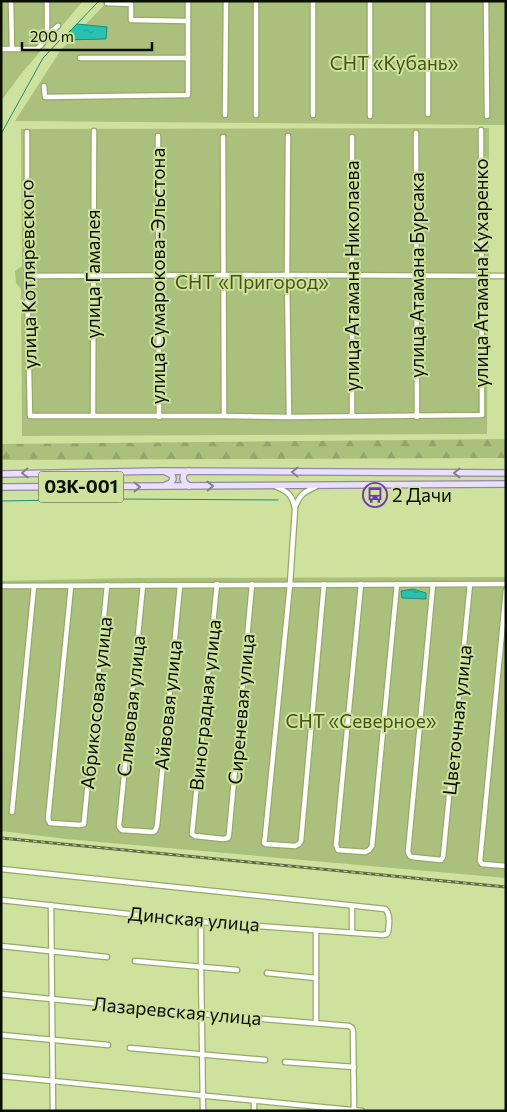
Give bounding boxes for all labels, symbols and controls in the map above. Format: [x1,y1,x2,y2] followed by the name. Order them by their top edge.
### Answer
[22,20,152,52] scale bar
[30,27,74,45] text: 200 m
[330,51,458,74] park label: СНТ «Кубань»
[146,148,169,404] street label: улица Сумарокова-Эльстона
[469,158,492,388] street label: улица Атамана Кухаренко
[340,160,363,392] street label: улица Атамана Николаева
[405,172,428,378] street label: улица Атамана Бурсака
[14,179,41,369] street label: улица Котляревского
[81,210,104,338] street label: улица Гамалея
[175,270,329,293] park label: СНТ «Пригород»
[290,467,298,477] one-way arrow
[20,468,28,478] one-way arrow
[453,468,460,478] one-way arrow
[38,472,124,502] road number: 03К-001
[134,481,142,492] one-way arrow
[206,481,214,492] one-way arrow
[362,482,388,508] bus stop icon: 2 Дачи
[392,483,452,506] place label: 2 Дачи
[75,615,116,790] street label: Абрикосовая улица
[184,618,225,792] street label: Виноградная улица
[222,633,259,785] street label: Сиреневая улица
[112,634,149,778] street label: Сливовая улица
[149,639,186,771] street label: Айвовая улица
[437,644,476,796] street label: Цветочная улица
[285,709,437,732] park label: СНТ «Северное»
[127,901,261,936] street label: Динская улица
[92,992,262,1029] street label: Лазаревская улица

